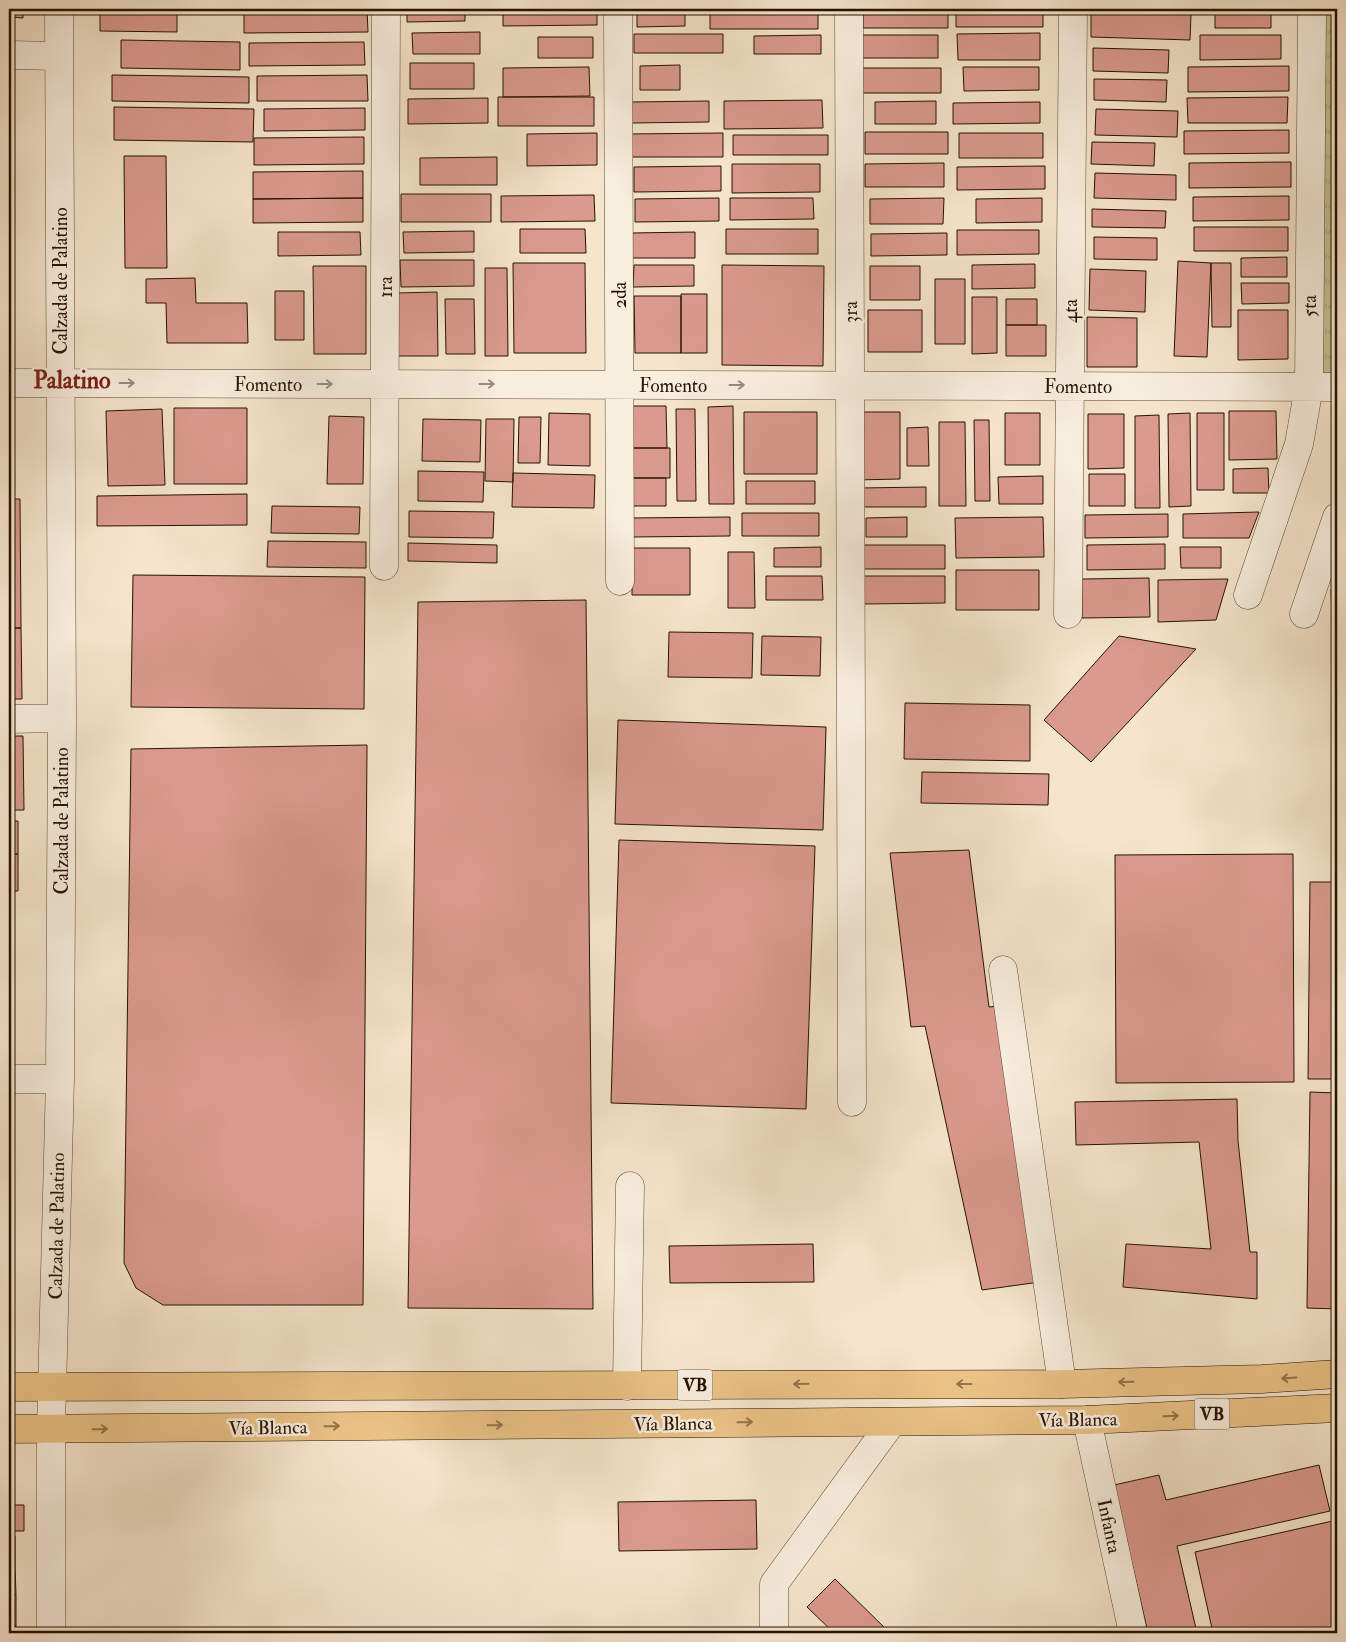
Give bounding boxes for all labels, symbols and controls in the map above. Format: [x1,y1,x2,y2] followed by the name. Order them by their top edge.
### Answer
[49,207,73,355] street label: Calzada de Palatino
[374,276,398,298] street label: 1ra
[608,281,632,308] street label: 2da
[1298,295,1322,317] street label: 5ta
[1059,299,1083,323] street label: 4ta
[839,301,863,323] street label: 3ra
[33,365,111,396] district label: Palatino
[234,373,302,397] street label: Fomento
[639,374,707,398] street label: Fomento
[1044,375,1112,399] street label: Fomento
[118,378,135,388] one-way arrow
[316,379,332,389] one-way arrow
[478,379,495,389] one-way arrow
[728,380,745,390] one-way arrow
[50,747,74,895] street label: Calzada de Palatino
[44,1152,70,1300] street label: Calzada de Palatino
[678,1370,712,1400] road number: VB
[1281,1373,1297,1382] one-way arrow
[1118,1378,1134,1387] one-way arrow
[793,1379,810,1389] one-way arrow
[956,1379,972,1389] one-way arrow
[1194,1398,1230,1430] road number: VB
[1038,1407,1118,1433] street label: Vía Blanca
[633,1411,713,1437] street label: Vía Blanca
[1163,1412,1179,1421] one-way arrow
[228,1415,308,1441] street label: Vía Blanca
[736,1417,753,1427] one-way arrow
[486,1420,503,1430] one-way arrow
[324,1421,340,1431] one-way arrow
[92,1424,108,1433] one-way arrow
[1092,1497,1127,1556] street label: Infanta

